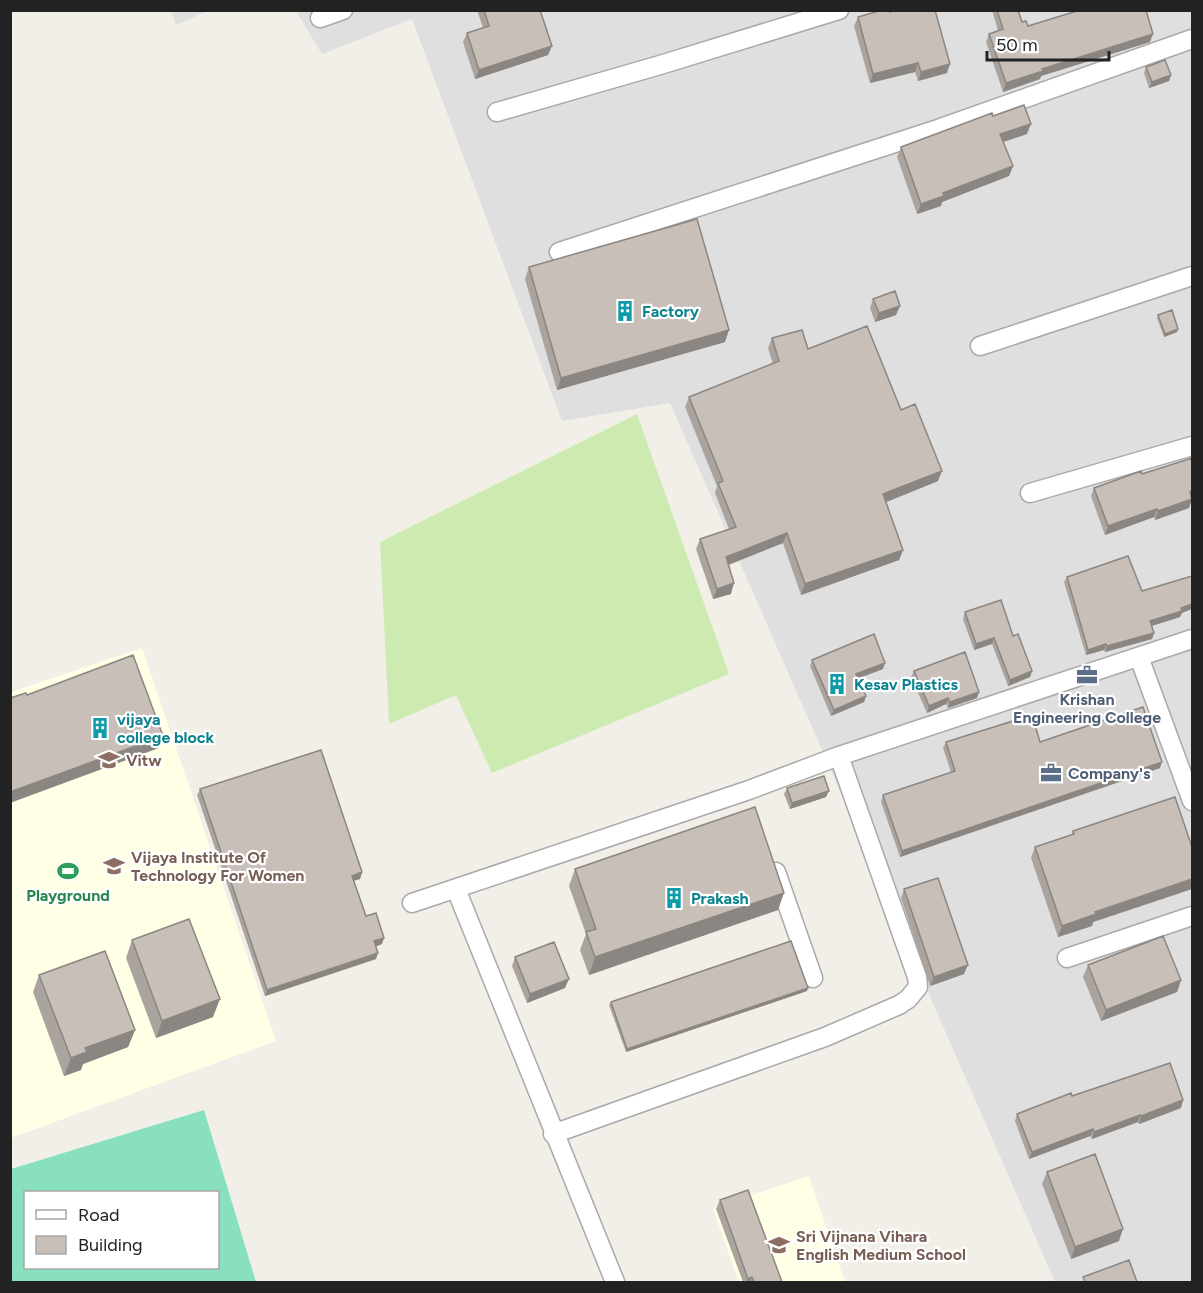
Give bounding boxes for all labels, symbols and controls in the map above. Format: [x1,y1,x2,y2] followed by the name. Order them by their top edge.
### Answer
[987,24,1108,62] scale bar
[996,34,1038,56] text: 50 m
[613,299,637,323] building icon: Factory
[642,302,700,321] place label: Factory
[1075,663,1099,687] office icon: Krishan Engineering College
[825,672,849,696] building icon: Kesav Plastics
[854,675,958,694] place label: Kesav Plastics
[1013,690,1161,727] place label: Krishan Engineering College
[117,710,215,747] place label: vijaya college block
[88,716,112,740] building icon: vijaya college block
[97,748,121,772] school or university icon: Vitw
[126,751,162,770] place label: Vitw
[1039,761,1063,785] office icon: Company's
[1068,764,1151,783] place label: Company's
[131,848,304,885] place label: Vijaya Institute Of Technology For Women
[102,854,126,878] school or university icon: Vijaya Institute Of Technology For Women
[56,859,80,883] sports icon: Playground
[26,886,110,905] place label: Playground
[662,886,686,910] building icon: Prakash
[691,889,749,908] place label: Prakash
[24,1191,219,1269] legend
[78,1204,119,1226] text: Road
[796,1227,966,1264] place label: Sri Vijnana Vihara English Medium School
[767,1233,791,1257] school or university icon: Sri Vijnana Vihara English Medium School
[78,1234,143,1256] text: Building

